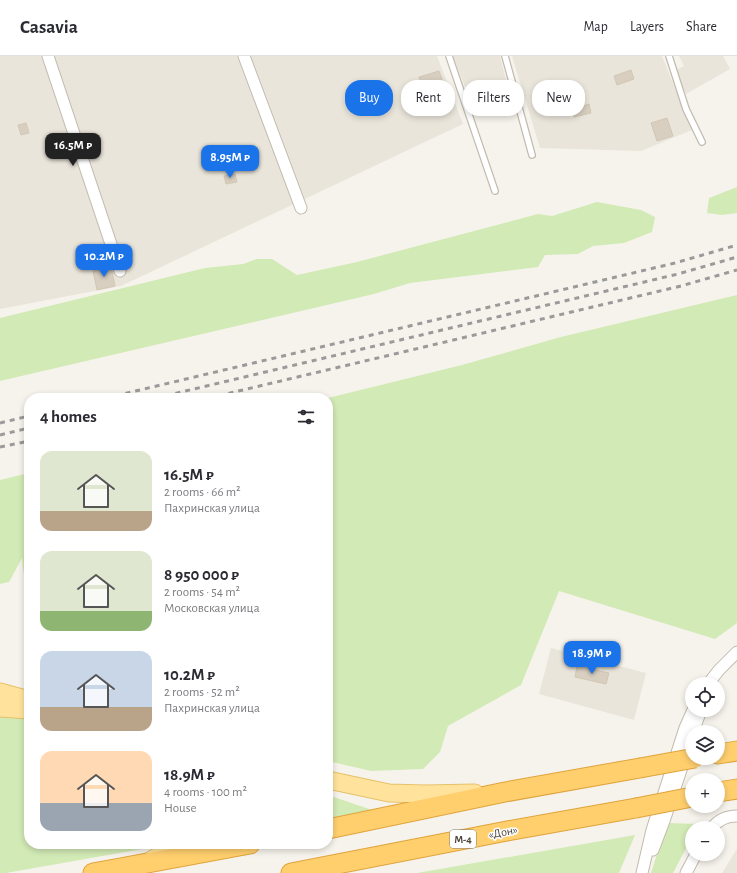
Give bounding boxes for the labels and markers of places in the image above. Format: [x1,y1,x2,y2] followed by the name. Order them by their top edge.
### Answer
[36,133,110,167] pin: 16.5M ₽
[193,145,267,179] pin: 8.95M ₽
[67,244,141,278] pin: 10.2M ₽
[555,641,629,675] pin: 18.9M ₽

